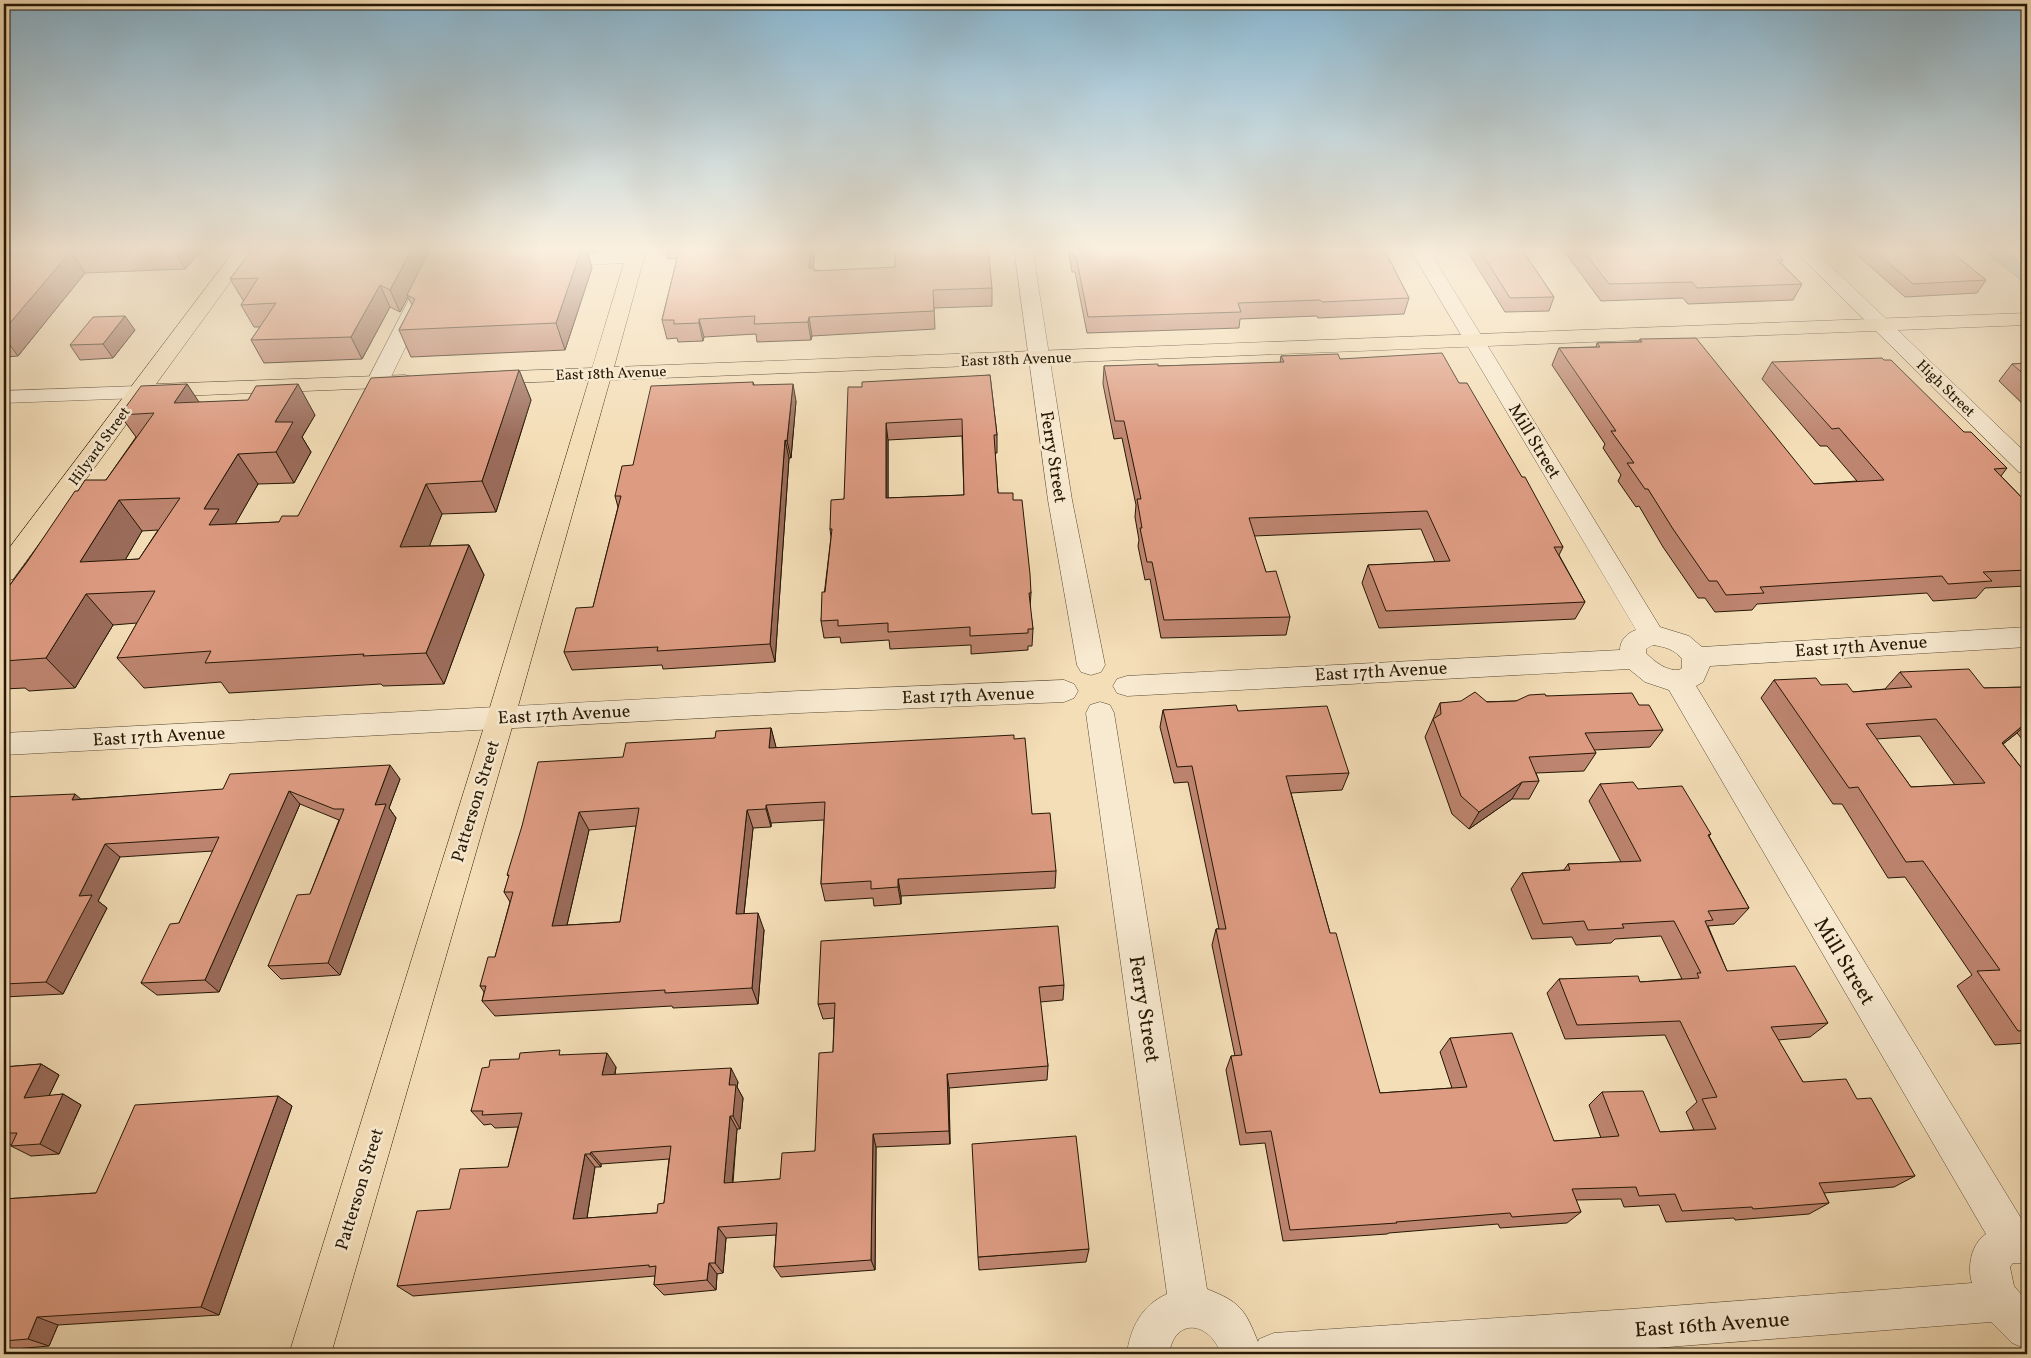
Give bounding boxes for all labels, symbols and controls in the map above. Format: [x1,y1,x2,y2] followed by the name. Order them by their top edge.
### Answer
[960,348,1072,373] street label: East 18th Avenue
[1911,356,1979,423] street label: High Street
[555,362,667,387] street label: East 18th Avenue
[1501,399,1566,484] street label: Mill Street
[64,403,136,491] street label: Hilyard Street
[1033,409,1072,505] street label: Ferry Street
[1794,630,1928,665] street label: East 17th Avenue
[1314,657,1448,688] street label: East 17th Avenue
[901,682,1035,711] street label: East 17th Avenue
[497,700,631,731] street label: East 17th Avenue
[92,722,226,753] street label: East 17th Avenue
[446,737,507,865] street label: Patterson Street
[1806,912,1881,1011] street label: Mill Street
[1121,954,1166,1065] street label: Ferry Street
[330,1125,391,1253] street label: Patterson Street
[1634,1306,1791,1345] street label: East 16th Avenue

